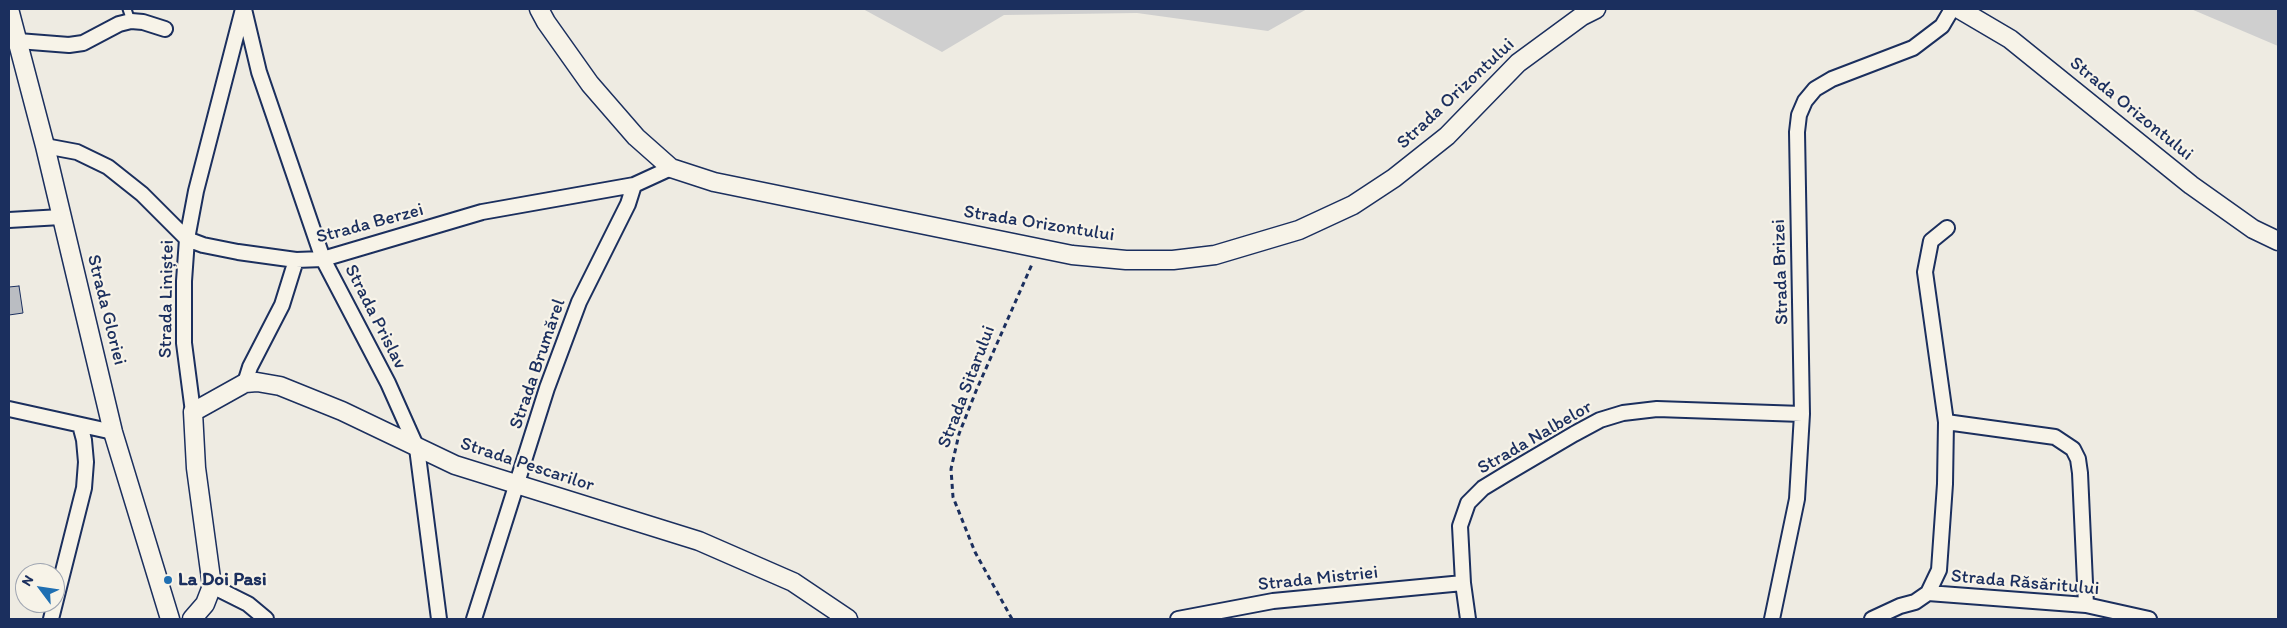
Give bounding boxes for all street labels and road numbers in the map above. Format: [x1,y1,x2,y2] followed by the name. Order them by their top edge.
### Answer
[1392,34,1520,154] street label: Strada Orizontului
[2065,52,2197,166] street label: Strada Orizontului
[314,199,426,249] street label: Strada Berzei
[962,201,1116,247] street label: Strada Orizontului
[1768,219,1794,325] street label: Strada Brizei
[155,240,179,358] street label: Strada Liniștei
[81,252,131,368] street label: Strada Gloriei
[339,261,411,373] street label: Strada Prislav
[505,296,571,432] street label: Strada Brumărel
[933,323,1001,451] street label: Strada Sitarului
[1474,396,1596,480] street label: Strada Nalbelor
[457,433,597,497] street label: Strada Pescarilor
[1257,561,1379,597] street label: Strada Mistriei
[1950,565,2100,601] street label: Strada Răsăritului

